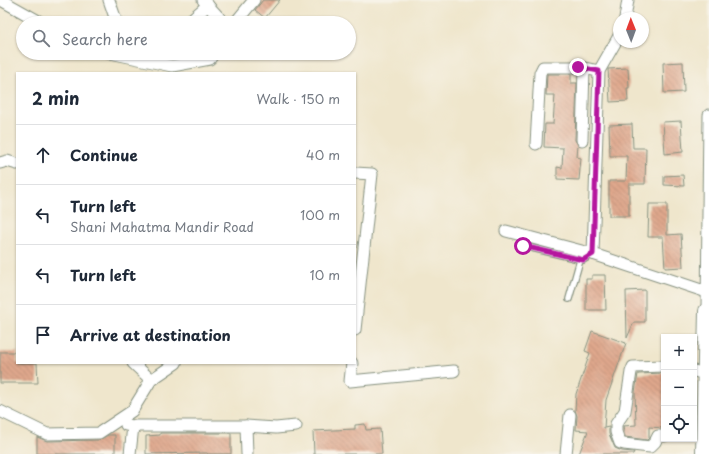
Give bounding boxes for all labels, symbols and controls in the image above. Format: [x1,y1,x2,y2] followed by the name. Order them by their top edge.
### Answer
[613,12,649,48] north arrow
[16,16,356,60] search box
[30,27,52,49] icon: search
[62,27,148,50] text: Search here
[569,58,587,76] route end
[32,85,79,111] text: 2 min
[256,89,340,108] text: Walk · 150 m
[70,143,138,166] text: Continue
[32,144,54,166] icon: ahead
[306,145,340,164] text: 40 m
[70,194,136,217] text: Turn left
[32,204,54,226] icon: left
[300,205,340,224] text: 100 m
[70,217,254,236] text: Shani Mahatma Mandir Road
[514,237,532,255] route start
[70,263,136,286] text: Turn left
[32,264,54,286] icon: left
[310,265,340,284] text: 10 m
[70,323,231,346] text: Arrive at destination
[32,324,54,346] icon: arrive
[661,334,697,442] map controls
[661,334,697,370] button: +
[661,370,697,406] button: −
[661,406,697,442] button: locate

